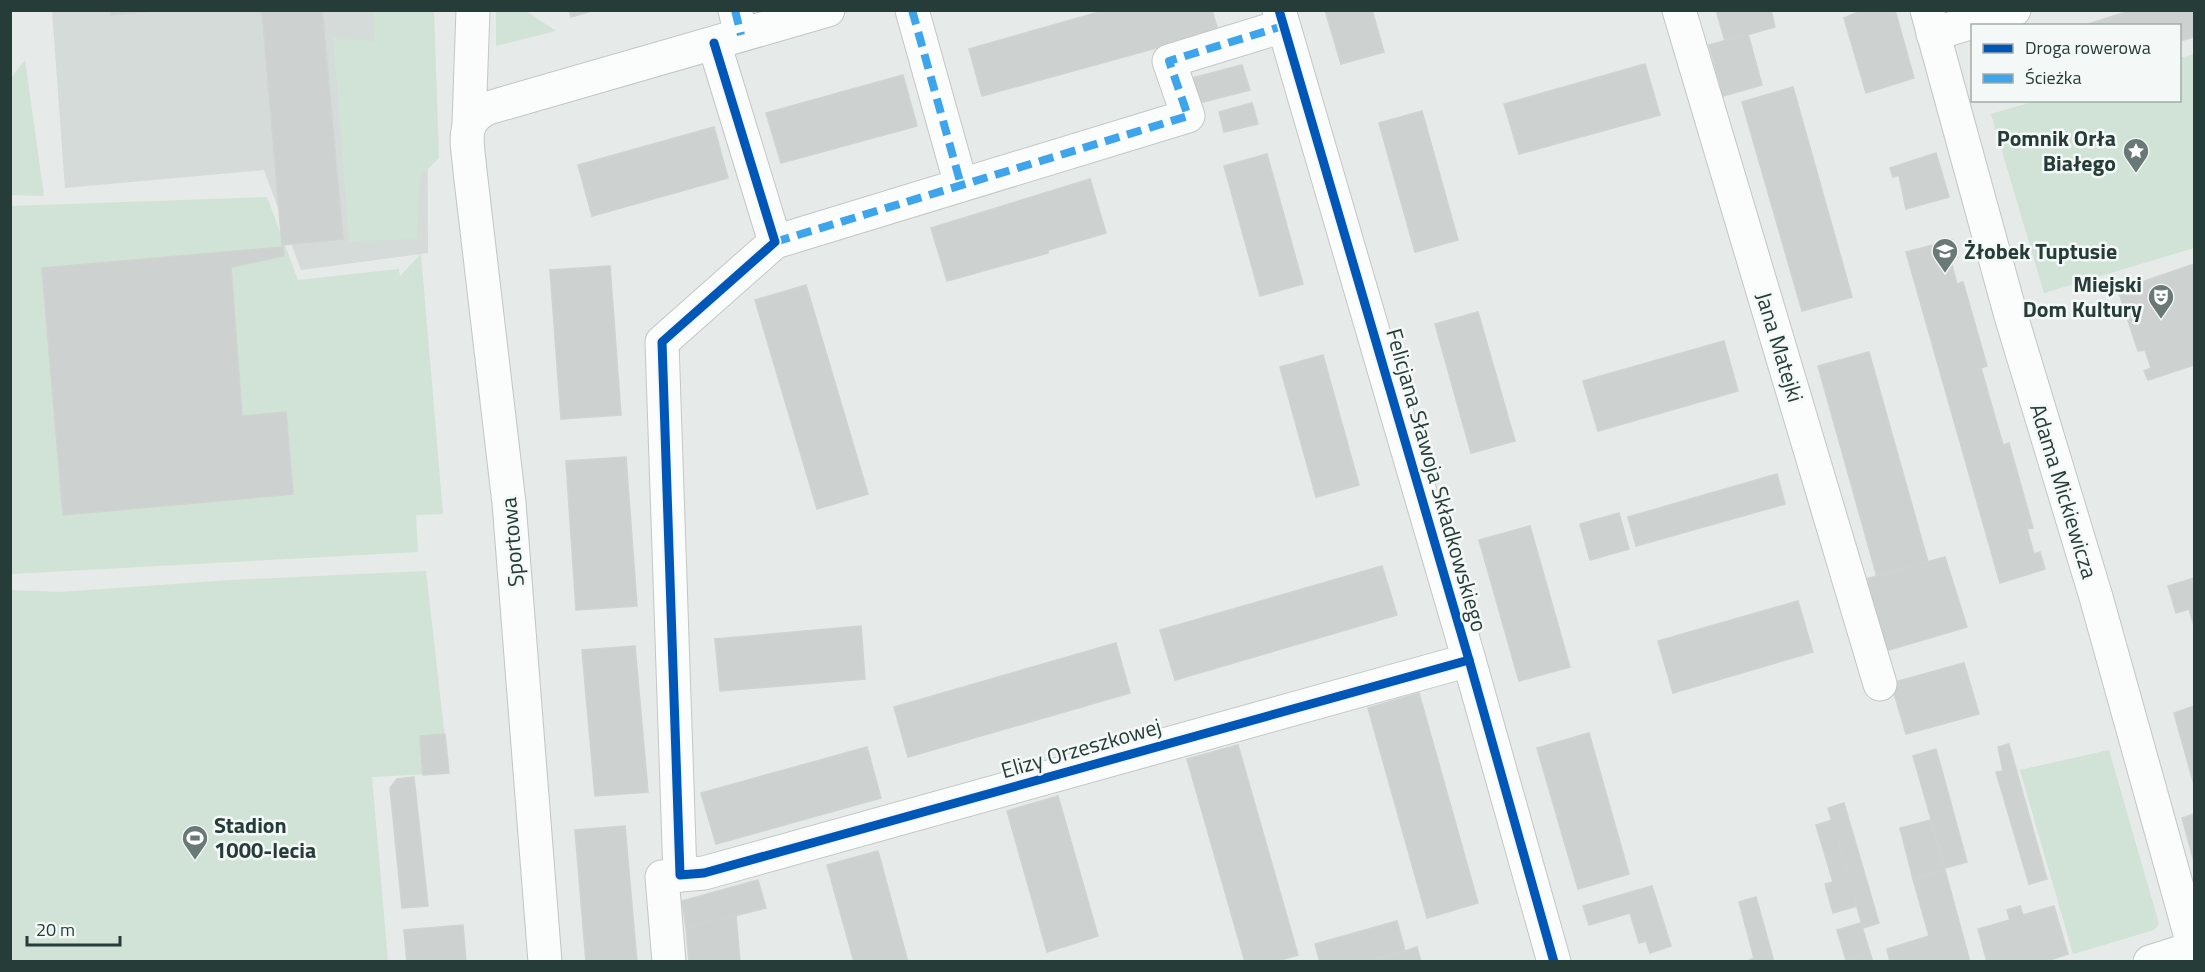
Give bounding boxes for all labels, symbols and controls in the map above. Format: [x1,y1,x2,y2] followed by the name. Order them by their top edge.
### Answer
[1971,24,2181,102] legend
[2025,34,2151,61] text: Droga rowerowa
[2025,64,2081,91] text: Ścieżka
[1997,121,2116,180] place label: Pomnik Orła Białego
[2121,136,2151,174] place icon: Pomnik Orła Białego
[1964,234,2117,268] place label: Żłobek Tuptusie
[1930,236,1960,274] school or university icon: Żłobek Tuptusie
[2023,267,2142,326] place label: Miejski Dom Kultury
[2146,282,2176,320] theatre icon: Miejski Dom Kultury
[1747,288,1813,406] street label: Jana Matejki
[1377,324,1497,636] street label: Felicjana Sławoja Składkowskiego
[2021,399,2107,583] street label: Adama Mickiewicza
[491,496,533,588] street label: Sportowa
[997,709,1165,787] street label: Elizy Orzeszkowej
[214,808,316,867] place label: Stadion 1000-lecia
[180,823,210,861] sports icon: Stadion 1000-lecia
[27,909,120,947] scale bar
[36,916,75,943] text: 20 m

